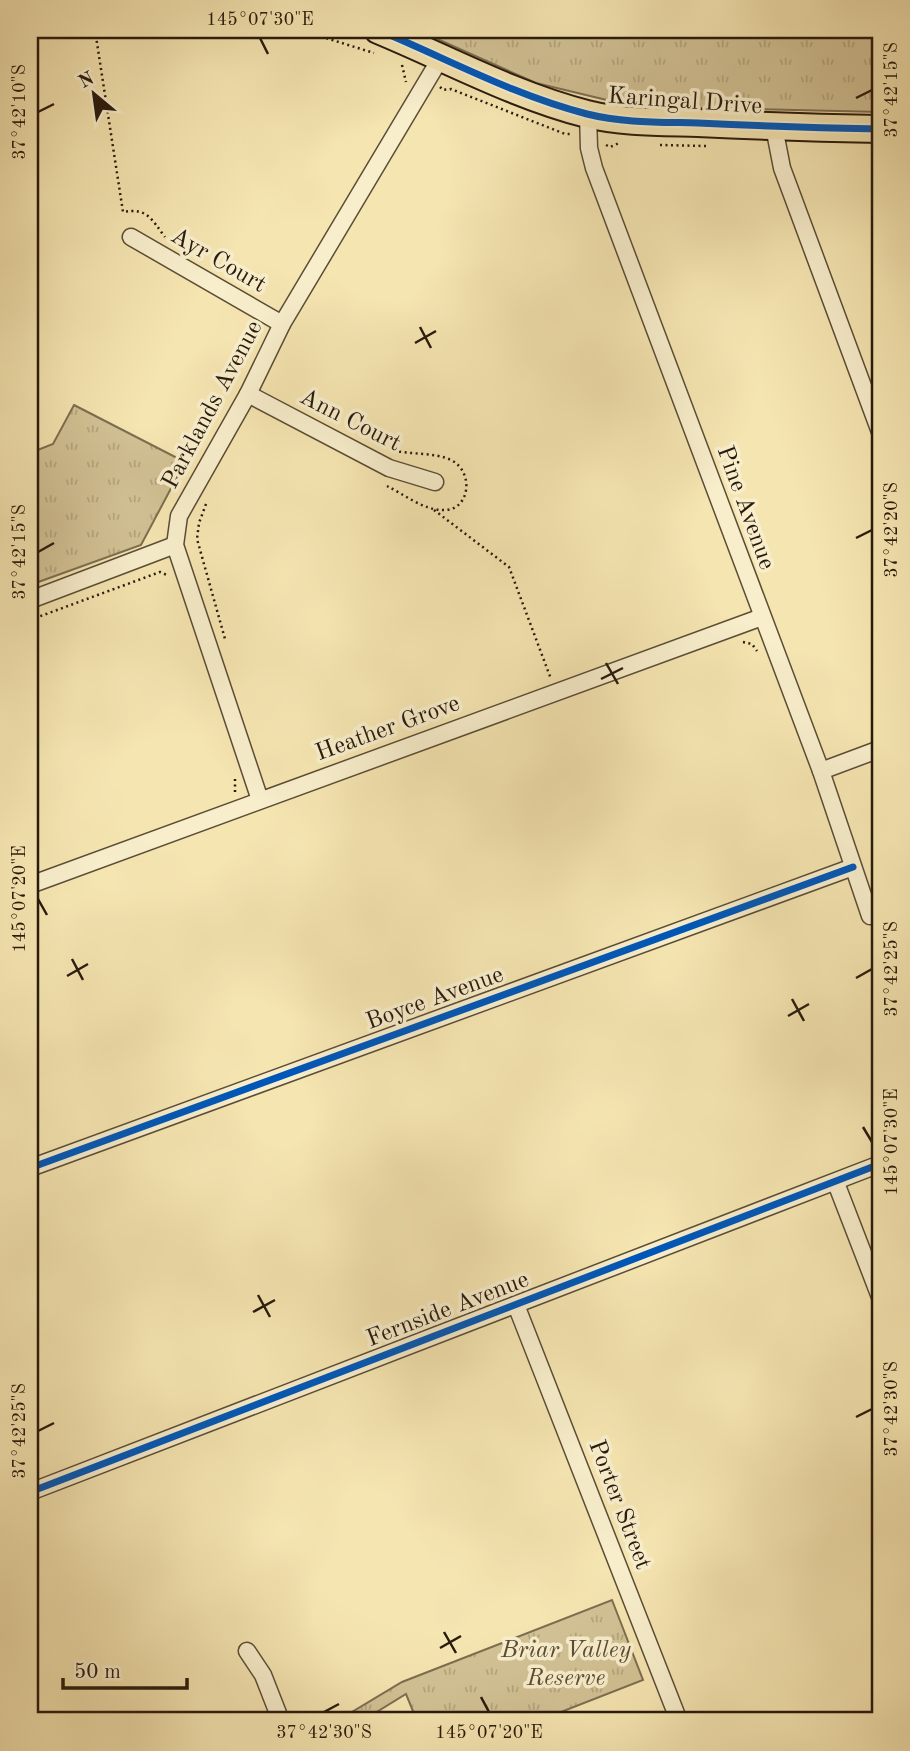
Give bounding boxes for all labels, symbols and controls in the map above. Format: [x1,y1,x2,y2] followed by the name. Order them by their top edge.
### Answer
[206,11,314,29] text: 145°07'30"E
[883,42,901,138] text: 37°42'15"S
[60,60,130,130] north arrow
[11,64,29,160] text: 37°42'10"S
[76,69,98,93] text: N
[607,85,763,119] street label: Karingal Drive
[166,224,270,298] street label: Ayr Court
[159,317,267,493] street label: Parklands Avenue
[296,385,404,457] street label: Ann Court
[712,443,778,573] street label: Pine Avenue
[883,482,901,578] text: 37°42'20"S
[11,504,29,600] text: 37°42'15"S
[313,692,463,766] street label: Heather Grove
[11,845,29,953] text: 145°07'20"E
[883,921,901,1017] text: 37°42'25"S
[363,963,507,1035] street label: Boyce Avenue
[883,1088,901,1196] text: 145°07'30"E
[364,1268,532,1352] street label: Fernside Avenue
[883,1361,901,1457] text: 37°42'30"S
[11,1383,29,1479] text: 37°42'25"S
[583,1437,655,1573] street label: Porter Street
[500,1639,632,1691] park label: Briar Valley Reserve
[63,1646,187,1690] scale bar
[74,1662,121,1683] text: 50 m
[276,1724,372,1742] text: 37°42'30"S
[435,1724,543,1742] text: 145°07'20"E

